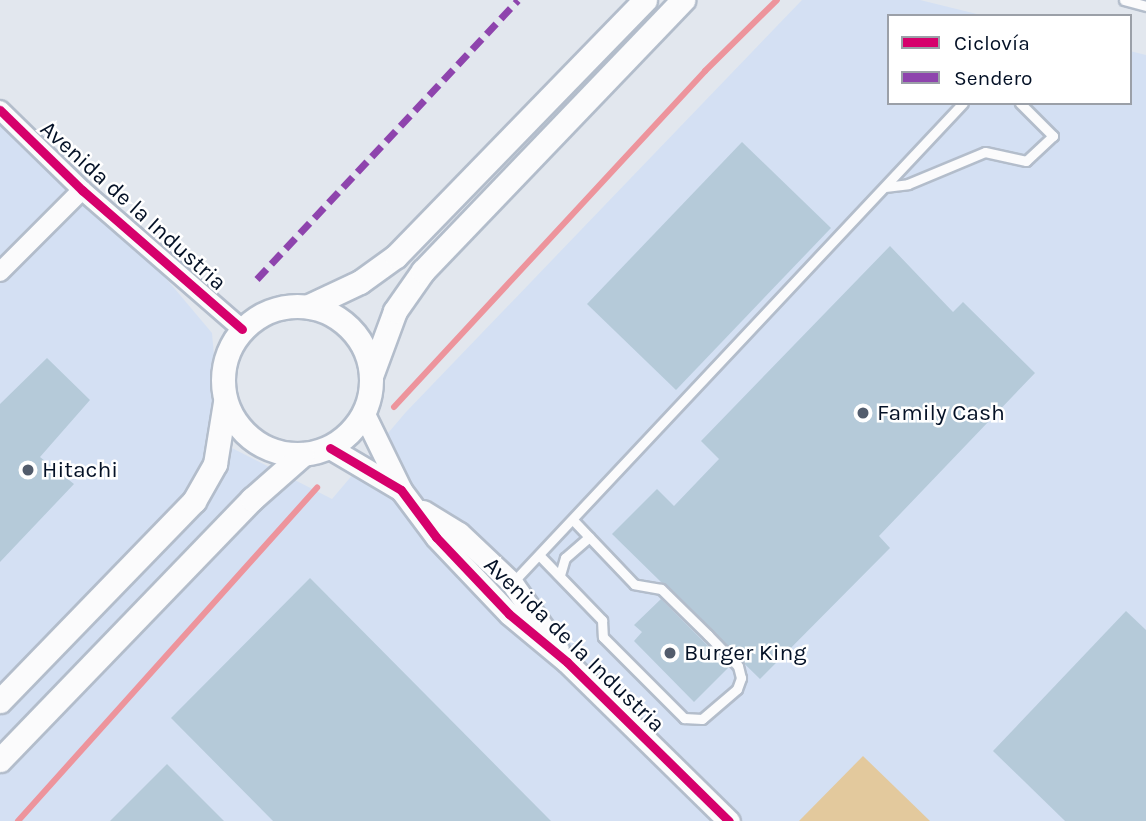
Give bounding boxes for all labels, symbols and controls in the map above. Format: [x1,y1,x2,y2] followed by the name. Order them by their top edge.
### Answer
[887,14,1132,105] legend
[954,31,1030,55] text: Ciclovía
[954,66,1032,90] text: Sendero
[34,115,232,297] street label: Avenida de la Industria
[877,399,1005,427] place label: Family Cash
[855,405,871,421] marker: Family Cash
[42,456,118,484] place label: Hitachi
[20,462,36,478] marker: Hitachi
[478,552,670,738] street label: Avenida de la Industria
[684,639,806,667] place label: Burger King
[662,645,678,661] marker: Burger King

